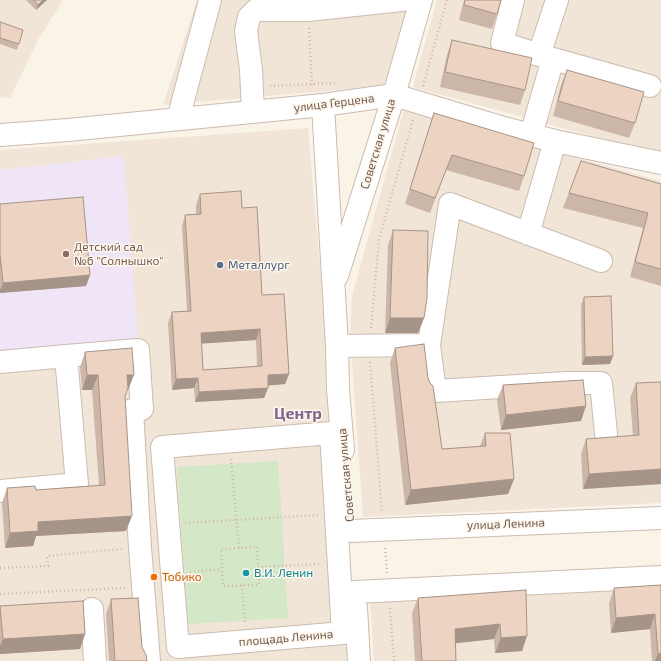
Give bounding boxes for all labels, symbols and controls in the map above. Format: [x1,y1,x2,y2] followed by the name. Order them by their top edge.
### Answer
[293,91,375,115] street label: улица Герцена
[357,97,399,191] street label: Советская улица
[74,240,163,268] place label: Детский сад №6 "Солнышко"
[61,249,71,259] marker: Детский сад №6 "Солнышко"
[228,258,290,272] place label: Металлург
[215,260,225,270] marker: Металлург
[274,404,322,424] district label: Центр
[335,428,357,522] street label: Советская улица
[467,515,545,533] street label: улица Ленина
[254,566,313,580] place label: В.И. Ленин
[241,568,251,578] marker: В.И. Ленин
[162,570,202,584] place label: Тобико
[149,572,159,582] marker: Тобико
[238,627,334,649] street label: площадь Ленина

